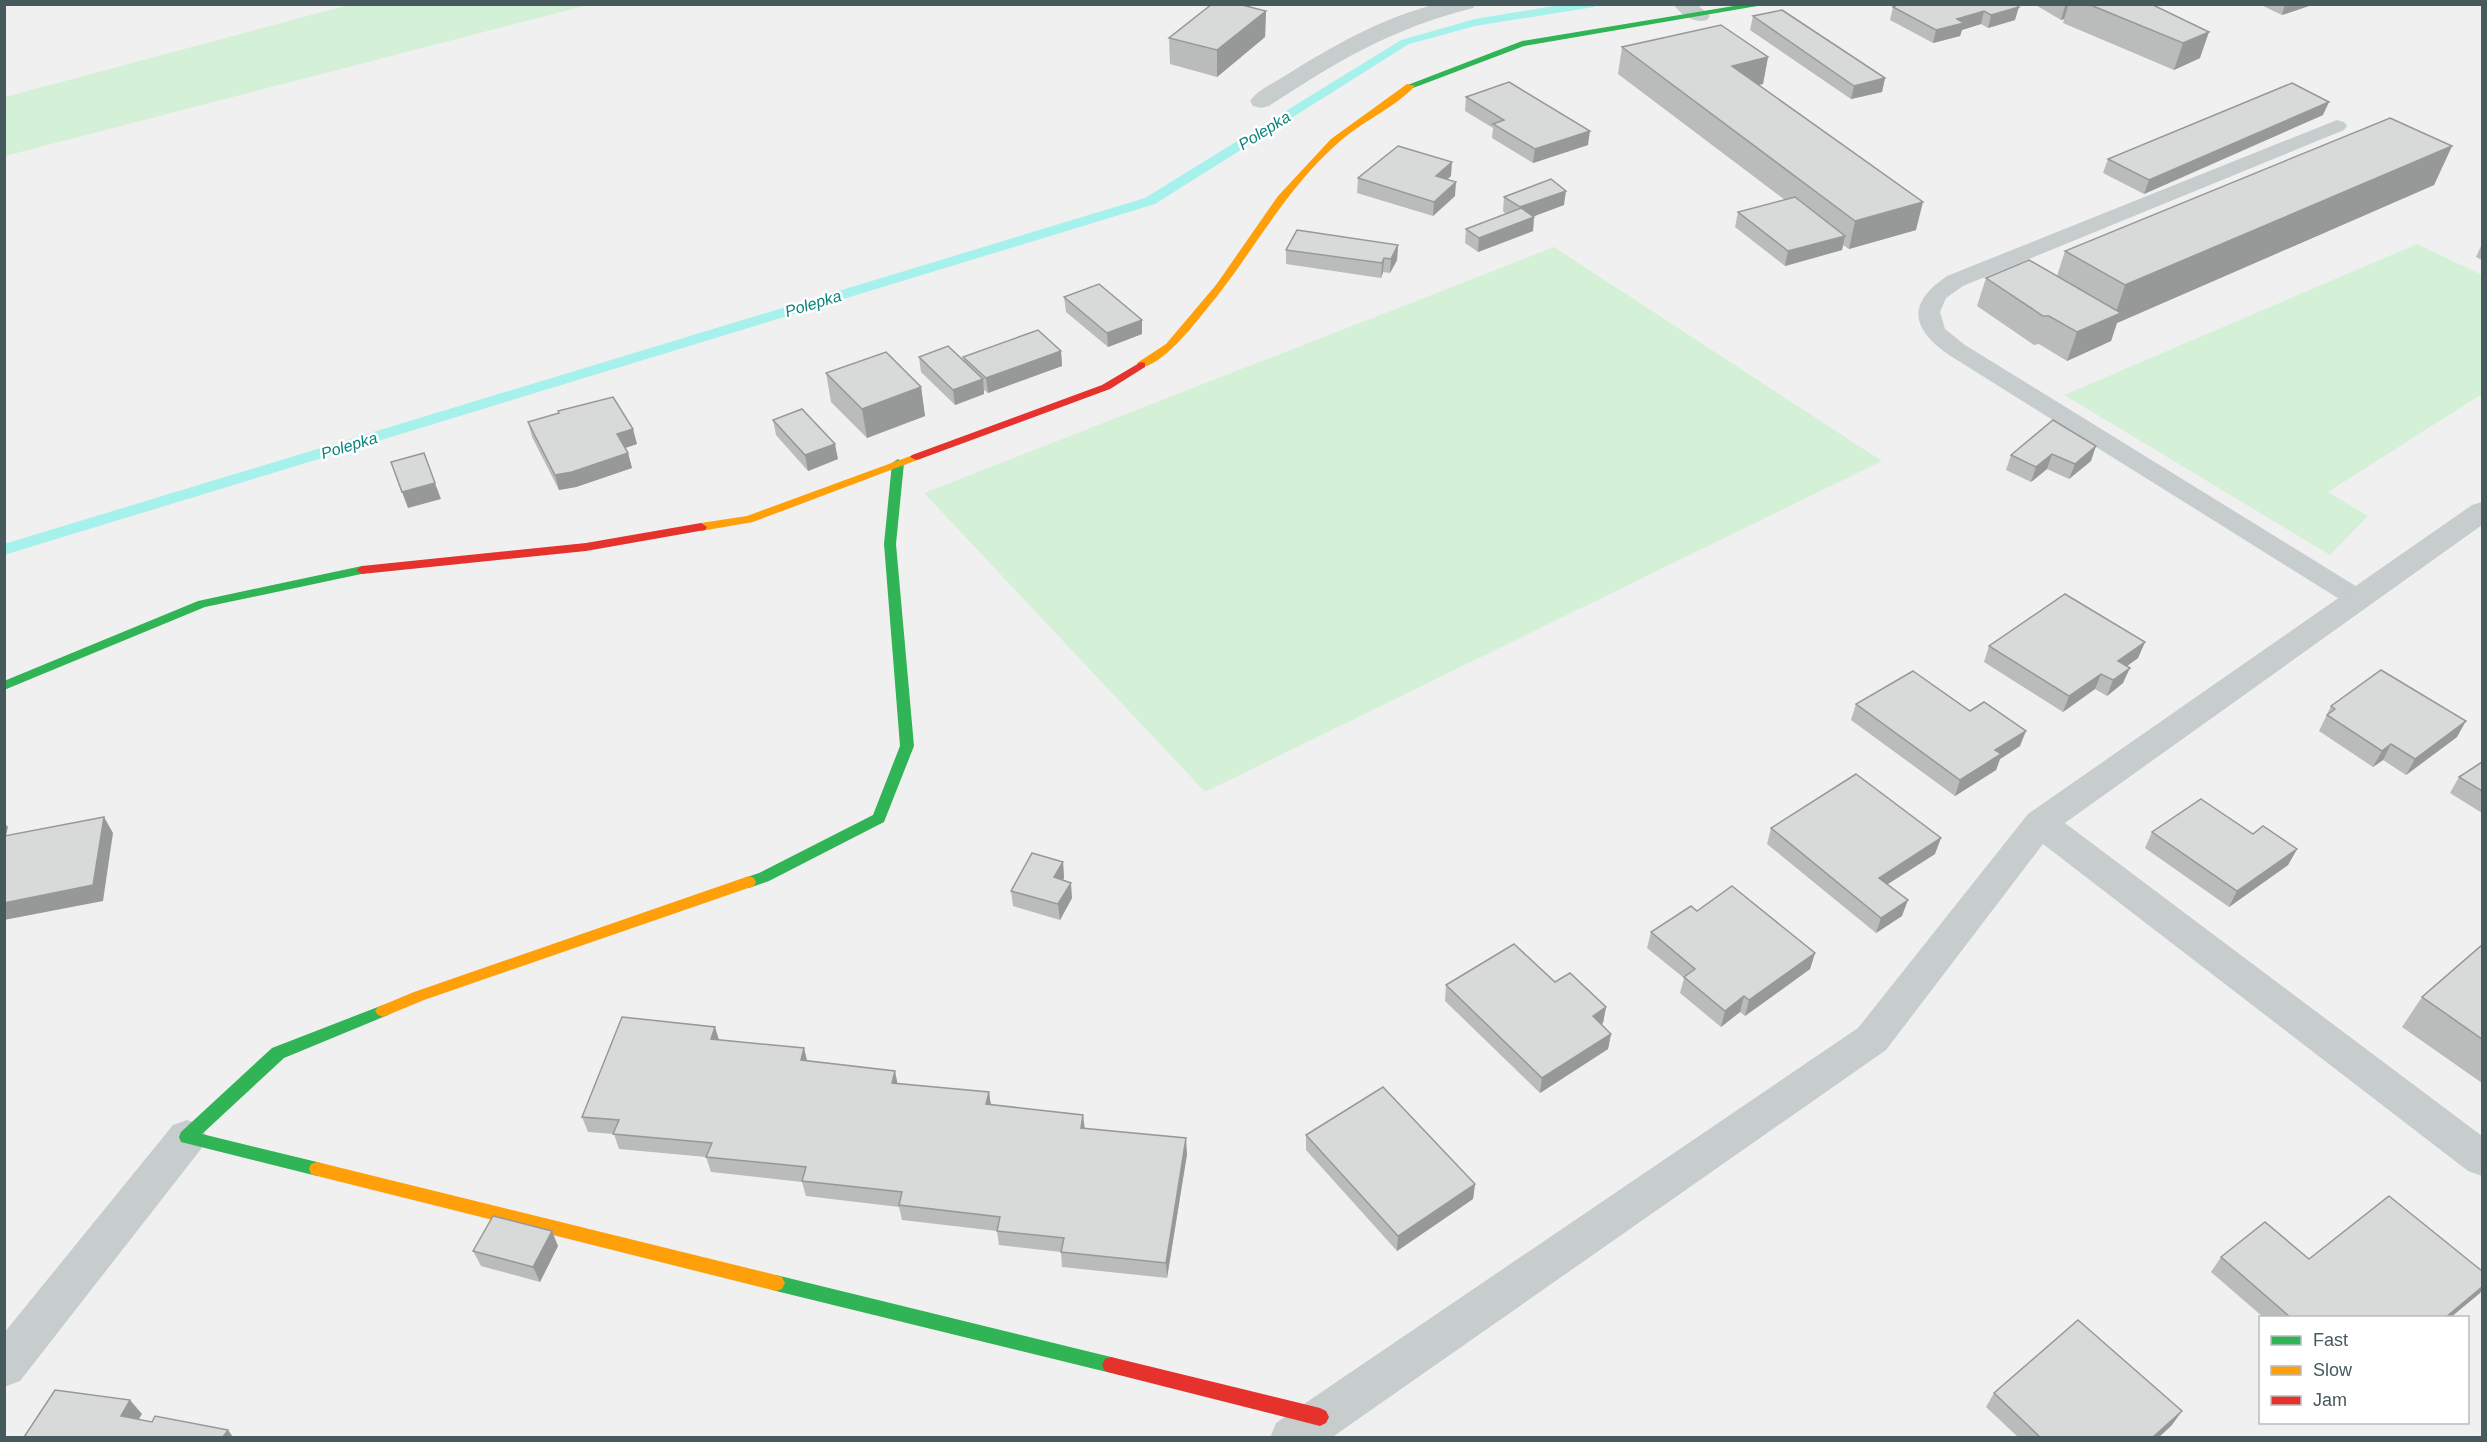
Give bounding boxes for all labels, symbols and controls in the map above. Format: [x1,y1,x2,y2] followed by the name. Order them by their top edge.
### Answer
[1235,108,1293,153] water label: Polepka
[783,287,843,320] water label: Polepka
[319,429,379,462] water label: Polepka
[2259,1316,2469,1424] legend
[2313,1330,2348,1350] text: Fast
[2313,1360,2353,1380] text: Slow
[2313,1390,2347,1410] text: Jam

